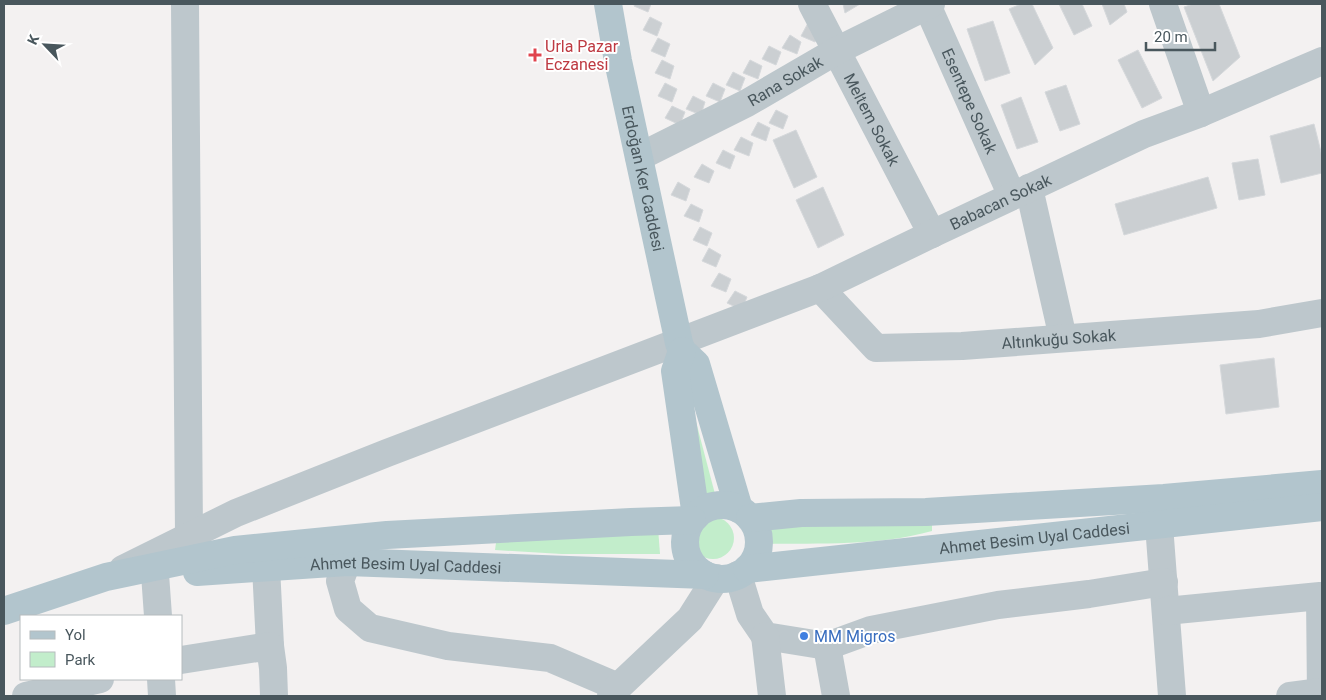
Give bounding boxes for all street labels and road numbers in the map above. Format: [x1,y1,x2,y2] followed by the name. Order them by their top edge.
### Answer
[938,45,1001,158] street label: Esentepe Sokak
[745,51,827,110] street label: Rana Sokak
[840,70,904,170] street label: Meltem Sokak
[618,104,668,253] street label: Erdoğan Ker Caddesi
[947,170,1055,234] street label: Babacan Sokak
[1001,326,1117,353] street label: Altınkuğu Sokak
[938,519,1131,558] street label: Ahmet Besim Uyal Caddesi
[309,553,502,578] street label: Ahmet Besim Uyal Caddesi

